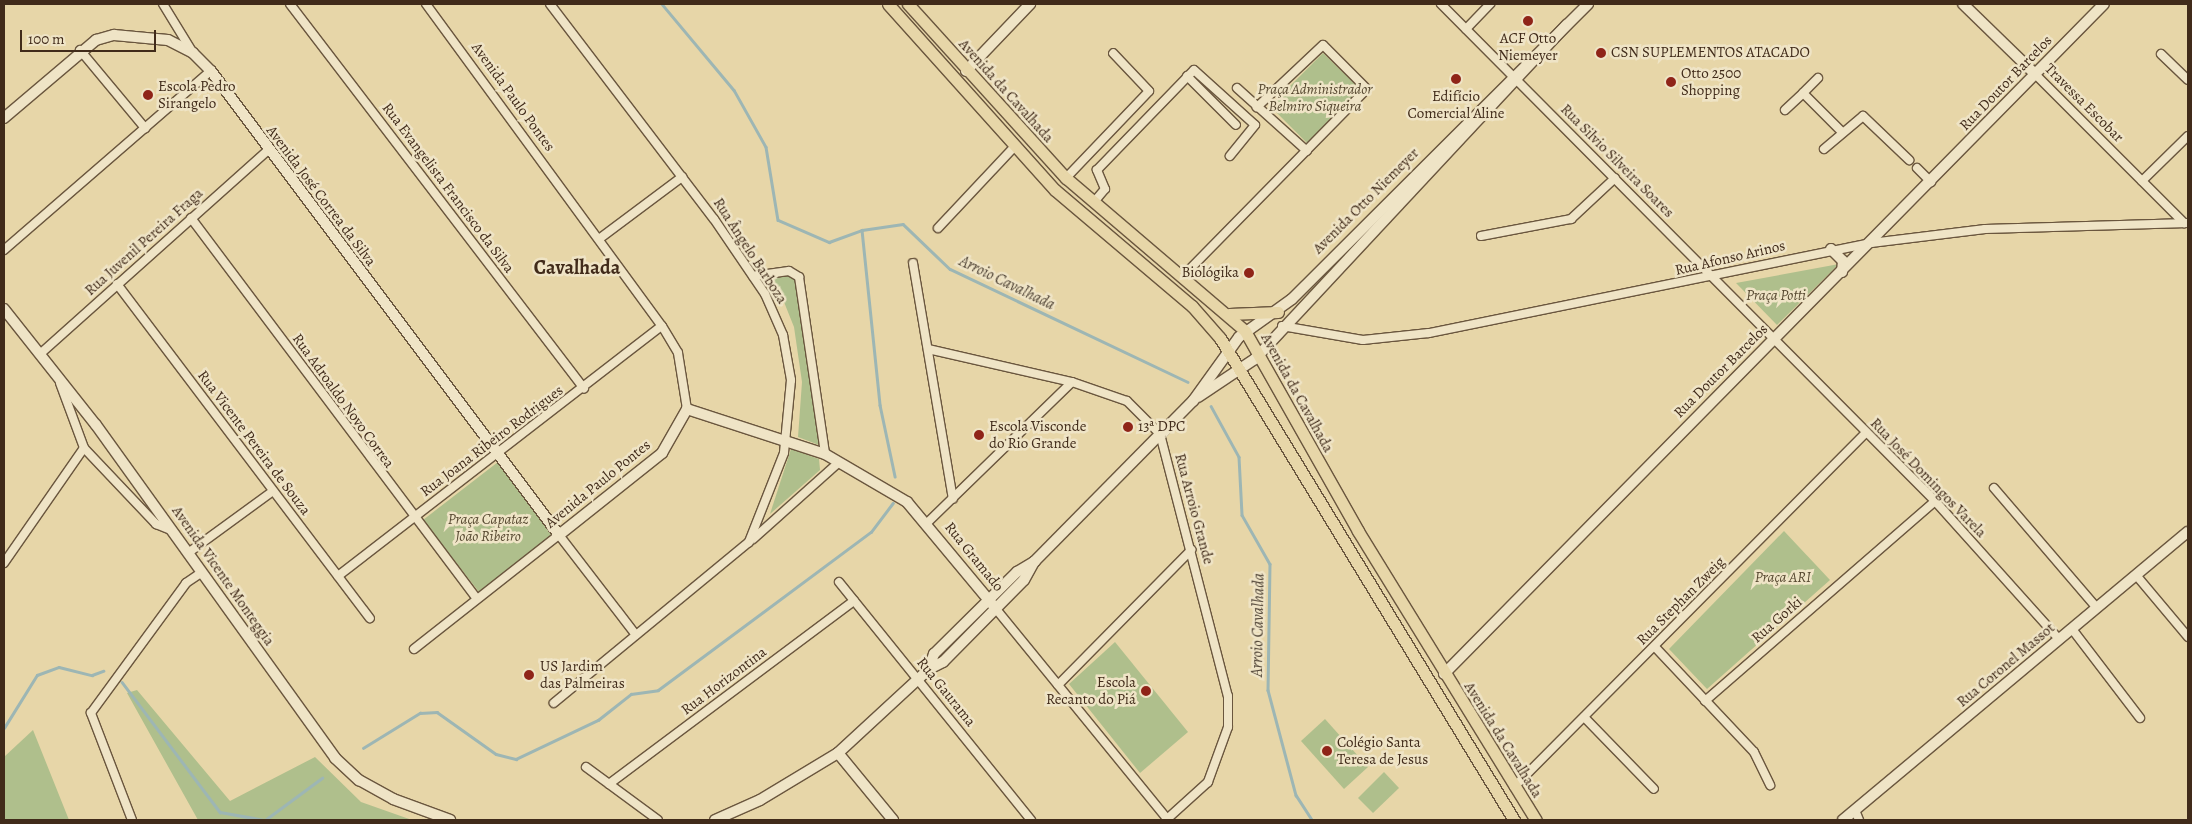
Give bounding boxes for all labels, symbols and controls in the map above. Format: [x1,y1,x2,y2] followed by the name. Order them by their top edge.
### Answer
[1522,15,1534,27] marker: ACF Otto Niemeyer
[22,20,159,52] scale bar
[28,29,65,49] text: 100 m
[1498,29,1558,64] place label: ACF Otto Niemeyer
[1956,32,2056,134] street label: Rua Doutor Barcelos
[955,35,1057,147] street label: Avenida da Cavalhada
[467,39,559,155] street label: Avenida Paulo Pontes
[1611,44,1810,62] place label: CSN SUPLEMENTOS ATACADO
[1595,47,1607,59] marker: CSN SUPLEMENTOS ATACADO
[2041,60,2127,146] street label: Travessa Escobar
[1681,64,1741,99] place label: Otto 2500 Shopping
[1450,73,1462,85] marker: Edifício Comercial Aline
[1665,76,1677,88] marker: Otto 2500 Shopping
[158,77,236,112] place label: Escola Pedro Sirangelo
[1257,80,1373,115] park label: Praça Administrador Belmiro Siqueira
[1408,87,1504,122] place label: Edifício Comercial Aline
[142,89,154,101] marker: Escola Pedro Sirangelo
[378,99,518,277] street label: Rua Evangelista Francisco da Silva
[1557,101,1677,221] street label: Rua Silvio Silveira Soares
[262,122,380,270] street label: Avenida José Correa da Silva
[1309,144,1423,258] street label: Avenida Otto Niemeyer
[81,184,207,300] street label: Rua Juvenil Pereira Fraga
[709,195,791,307] street label: Rua Ângelo Barboza
[1673,237,1787,279] street label: Rua Afonso Arinos
[956,252,1058,314] water label: Arroio Cavalhada
[534,255,620,279] district label: Cavalhada
[1181,264,1239,282] place label: Biológika
[1243,267,1255,279] marker: Biológika
[1746,287,1806,305] park label: Praça Potti
[1670,320,1772,422] street label: Rua Doutor Barcelos
[288,330,398,472] street label: Rua Adroaldo Novo Correa
[1257,330,1337,456] street label: Avenida da Cavalhada
[194,367,314,519] street label: Rua Vicente Pereira de Souza
[417,381,567,501] street label: Rua Joana Ribeiro Rodrigues
[1866,415,1990,541] street label: Rua José Domingos Varela
[989,417,1087,452] place label: Escola Visconde do Rio Grande
[1138,418,1185,436] place label: 13ª DPC
[1122,421,1134,433] marker: 13ª DPC
[973,429,985,441] marker: Escola Visconde do Rio Grande
[542,436,654,532] street label: Avenida Paulo Pontes
[1171,452,1217,566] street label: Rua Arroio Grande
[168,503,278,649] street label: Avenida Vicente Monteggia
[448,510,528,545] park label: Praça Capataz João Ribeiro
[941,519,1007,595] street label: Rua Gramado
[1633,553,1729,649] street label: Rua Stephan Zweig
[1755,569,1811,587] park label: Praça ARI
[1247,573,1269,677] water label: Arroio Cavalhada
[1748,593,1806,647] street label: Rua Gorki
[1953,619,2059,711] street label: Rua Coronel Massot
[678,643,770,719] street label: Rua Horizontina
[913,654,979,730] street label: Rua Gaurama
[540,657,625,692] place label: US Jardim das Palmeiras
[522,668,536,682] marker: US Jardim das Palmeiras
[1046,673,1136,708] place label: Escola Recanto do Piá
[1460,679,1546,801] street label: Avenida da Cavalhada
[1140,685,1152,697] marker: Escola Recanto do Piá
[1337,733,1428,768] place label: Colégio Santa Teresa de Jesus
[1321,745,1333,757] marker: Colégio Santa Teresa de Jesus

